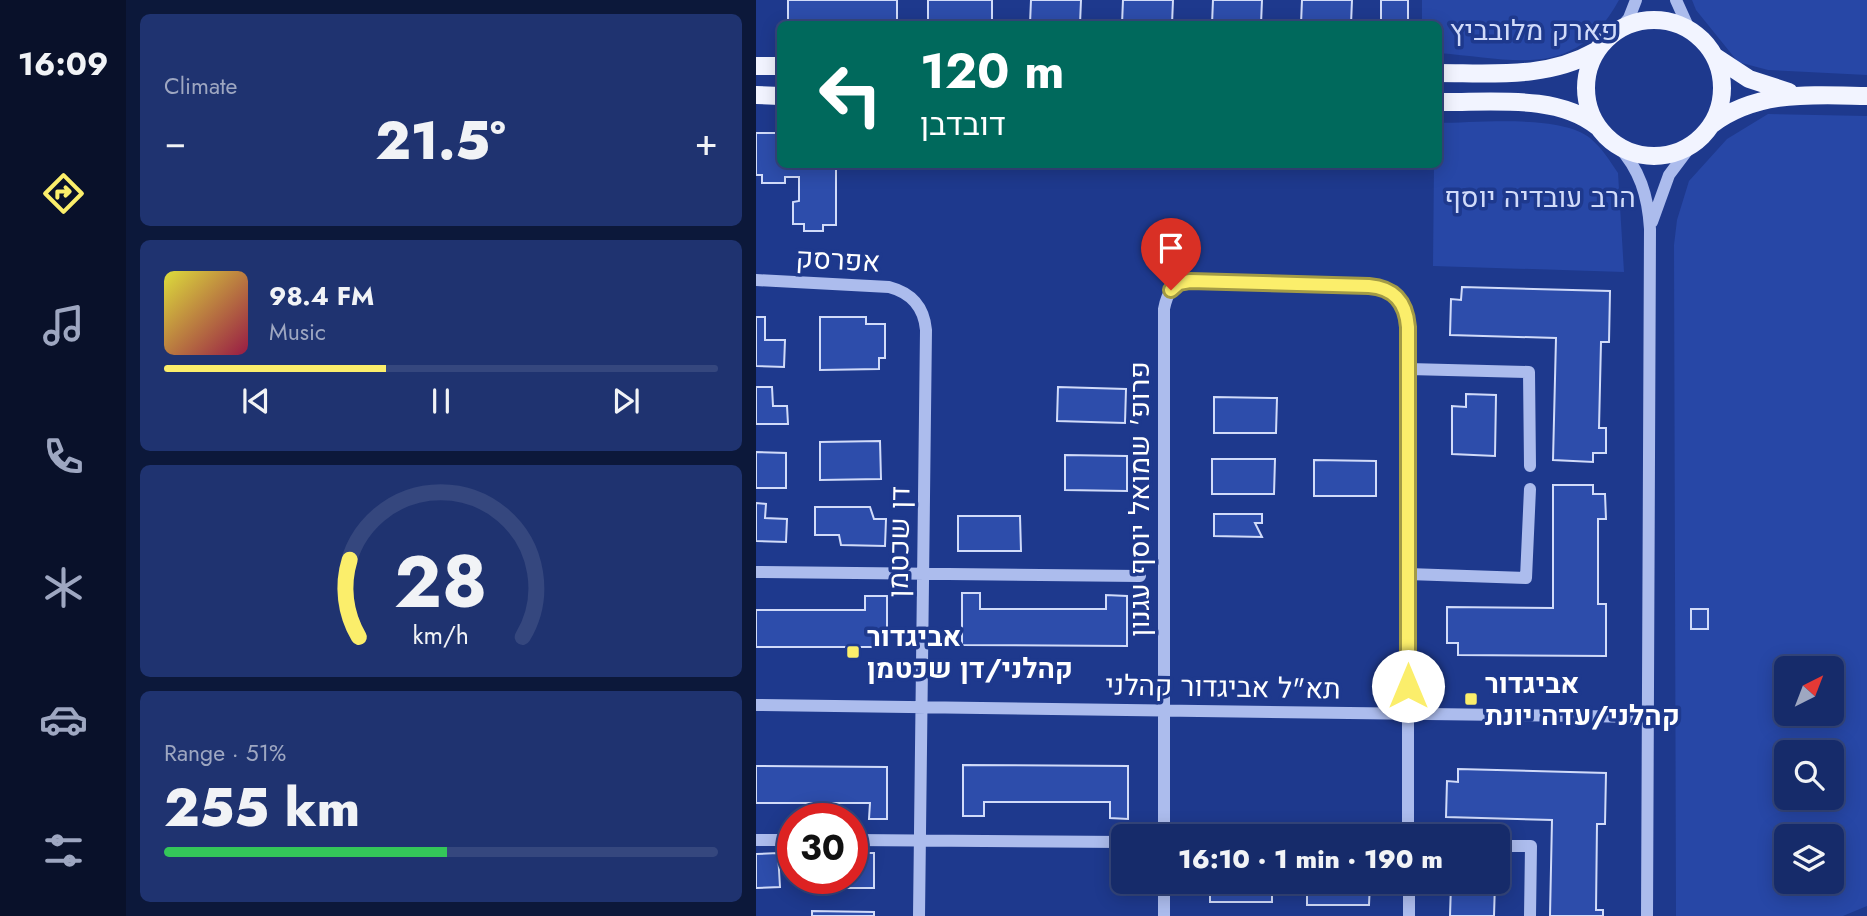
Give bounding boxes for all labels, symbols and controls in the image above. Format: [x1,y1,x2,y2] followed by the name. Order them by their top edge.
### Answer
[1450,10,1618,51] park label: פארק מלובביץ
[920,36,1064,106] text: 120 m
[18,41,108,87] text: 16:09
[805,49,896,140] icon: left
[164,69,237,103] text: Climate
[920,101,1006,147] text: דובדבן
[375,103,506,179] text: 21.5°
[164,114,186,169] text: −
[695,114,718,169] text: +
[39,169,88,218] icon: directions
[1444,177,1636,218] park label: הרב עובדיה יוסף
[1141,218,1201,290] pin
[1152,229,1190,267] icon: arrive
[795,237,881,283] street label: אפרסק
[269,277,374,315] text: 98.4 FM
[39,301,88,350] icon: music
[269,315,326,349] text: Music
[1119,361,1160,637] street label: פרופ' שמואל יוסף עגנון
[237,382,275,420] icon: previous
[422,382,460,420] icon: pause
[607,382,645,420] icon: next
[39,432,88,481] icon: phone
[878,486,920,598] street label: דן שכטמן
[394,529,488,634] text: 28
[39,563,88,612] icon: climate
[867,616,1073,689] place label: אביגדור קהלני/דן שכטמן
[413,617,469,653] text: km/h
[845,644,861,660] marker: אביגדור קהלני/דן שכטמן
[1371,649,1445,723] position arrow
[1774,656,1844,726] north arrow
[1774,656,1844,894] map controls
[1485,663,1680,736] place label: אביגדור קהלני/עדה יונת
[1105,664,1341,710] street label: תא"ל אביגדור קהלני
[1463,691,1479,707] marker: אביגדור קהלני/עדה יונת
[39,695,88,744] icon: car
[164,736,286,770] text: Range · 51%
[1774,740,1844,810] button: search
[164,770,360,846] text: 255 km
[777,803,868,894] speed limit sign: 30
[1774,824,1844,894] button: layers
[39,826,88,875] icon: filters
[1178,840,1443,878] text: 16:10 · 1 min · 190 m

